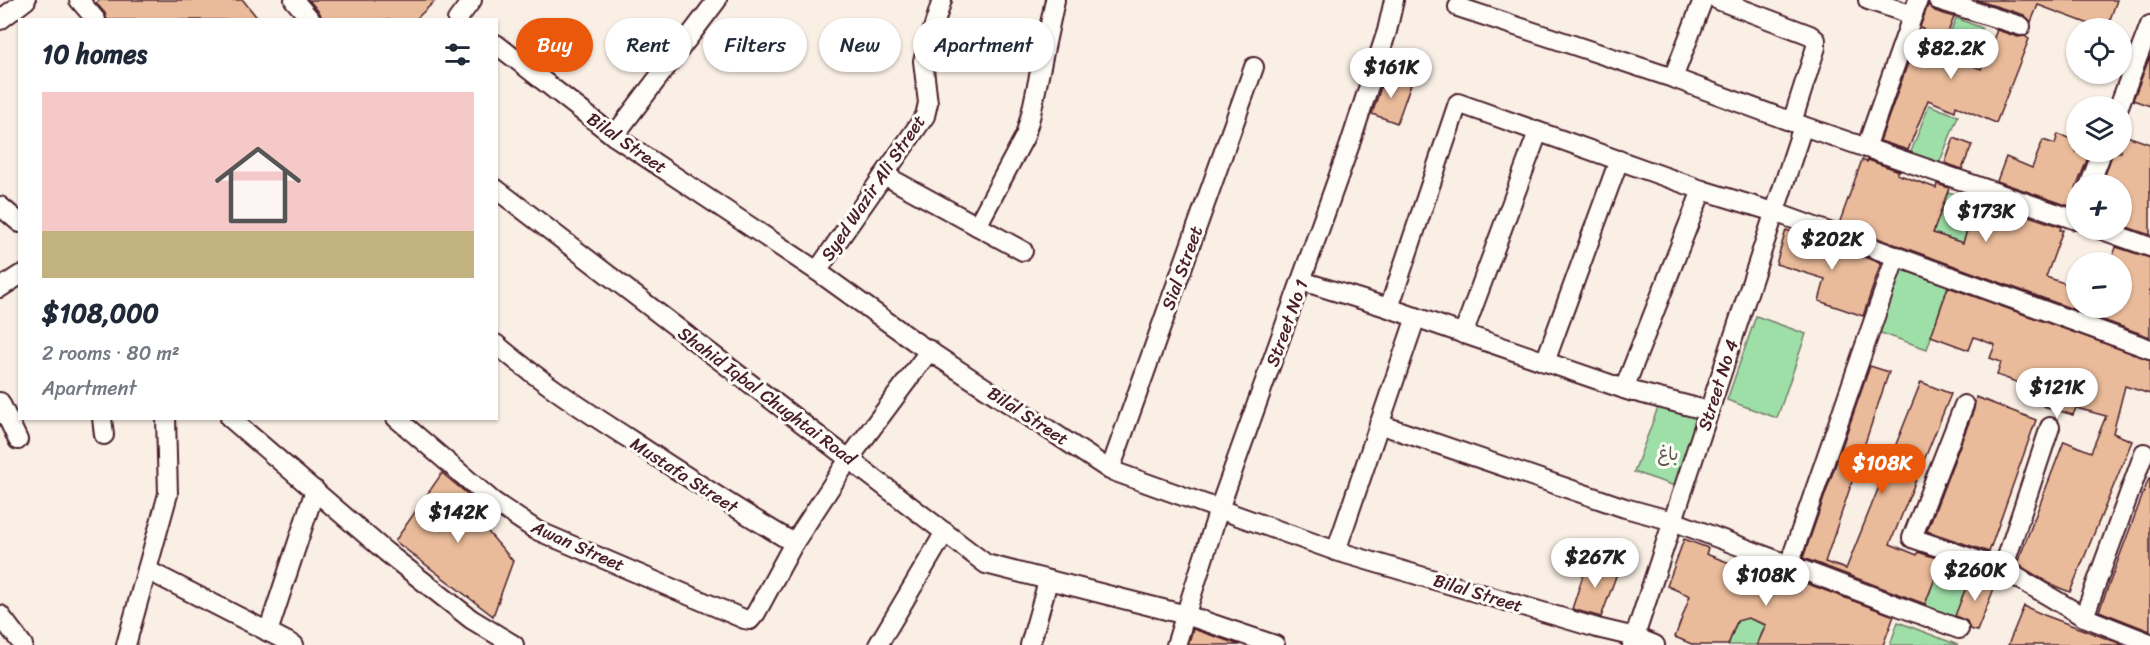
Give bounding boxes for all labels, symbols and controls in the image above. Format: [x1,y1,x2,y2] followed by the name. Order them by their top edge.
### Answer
[516,18,593,72] chip: Buy
[605,18,691,72] chip: Rent
[703,18,807,72] chip: Filters
[819,18,901,72] chip: New
[913,18,1054,72] chip: Apartment
[2066,18,2132,318] map controls
[2066,18,2132,84] button: locate
[1902,29,2000,80] pin: $82.2K
[42,31,147,77] text: 10 homes
[1918,31,1984,66] text: $82.2K
[441,38,474,71] icon: filters
[1349,48,1433,99] pin: $161K
[1364,50,1418,85] text: $161K
[2066,96,2132,162] button: layers
[580,103,674,183] street label: Bilal Street
[812,108,934,268] street label: Syed Wazir Ali Street
[204,131,312,239] icon: home
[2066,174,2132,240] button: +
[1944,192,2028,243] pin: $173K
[1958,194,2014,229] text: $173K
[1790,220,1874,271] pin: $202K
[1152,221,1212,315] street label: Sial Street
[1801,222,1863,257] text: $202K
[2066,252,2132,318] button: −
[1256,275,1318,371] street label: Street No 1
[42,290,159,336] text: $108,000
[671,318,864,475] street label: Shahid Iqbal Chughtai Road
[1688,335,1748,435] street label: Street No 4
[42,336,180,371] text: 2 rooms · 80 m²
[2015,368,2099,419] pin: $121K
[2030,370,2084,405] text: $121K
[42,371,136,406] text: Apartment
[981,378,1075,455] street label: Bilal Street
[624,428,745,522] street label: Mustafa Street
[1658,438,1678,470] park label: باغ
[1840,444,1924,495] pin: $108K
[1853,446,1911,481] text: $108K
[416,493,500,544] pin: $142K
[429,495,487,530] text: $142K
[525,511,630,581] street label: Awan Street
[1553,538,1637,589] pin: $267K
[1565,540,1625,575] text: $267K
[1933,551,2017,602] pin: $260K
[1944,553,2006,588] text: $260K
[1724,556,1808,607] pin: $108K
[1737,558,1795,593] text: $108K
[1429,564,1527,622] street label: Bilal Street

